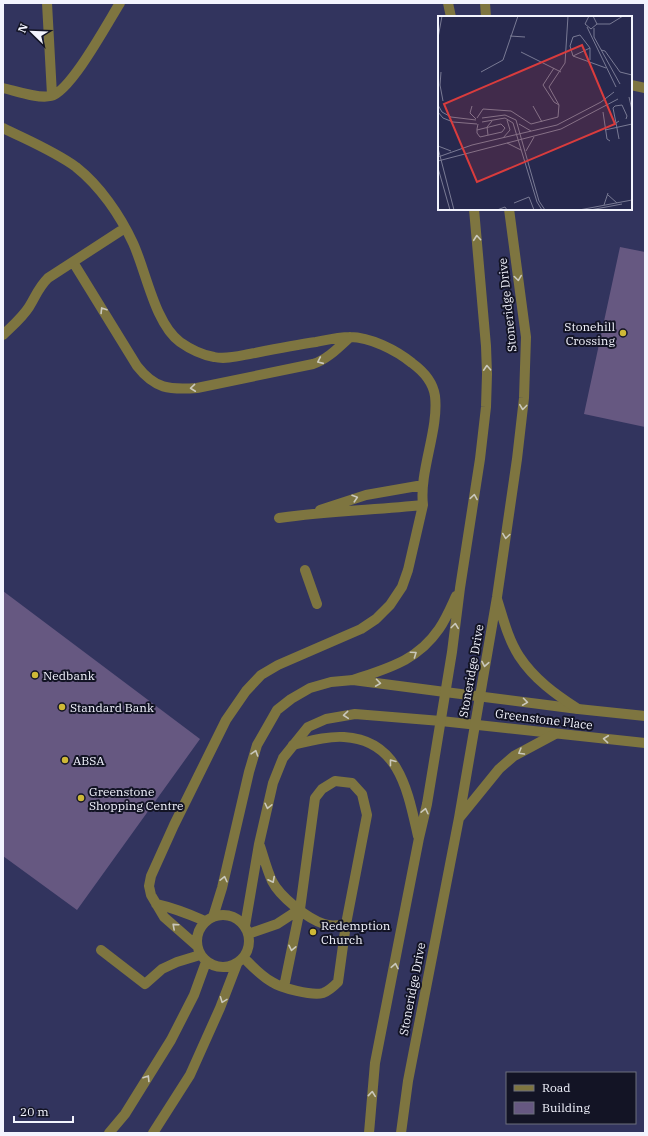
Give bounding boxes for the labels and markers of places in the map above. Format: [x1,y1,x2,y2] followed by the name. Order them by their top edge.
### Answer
[564,319,615,348] place label: Stonehill Crossing
[618,328,628,338] marker: Stonehill Crossing
[43,668,95,683] place label: Nedbank
[30,670,40,680] marker: Nedbank
[70,700,154,715] place label: Standard Bank
[57,702,67,712] marker: Standard Bank
[73,753,105,768] place label: ABSA
[60,755,70,765] marker: ABSA
[89,784,184,813] place label: Greenstone Shopping Centre
[76,793,86,803] marker: Greenstone Shopping Centre
[321,918,391,947] place label: Redemption Church
[308,927,318,937] marker: Redemption Church

